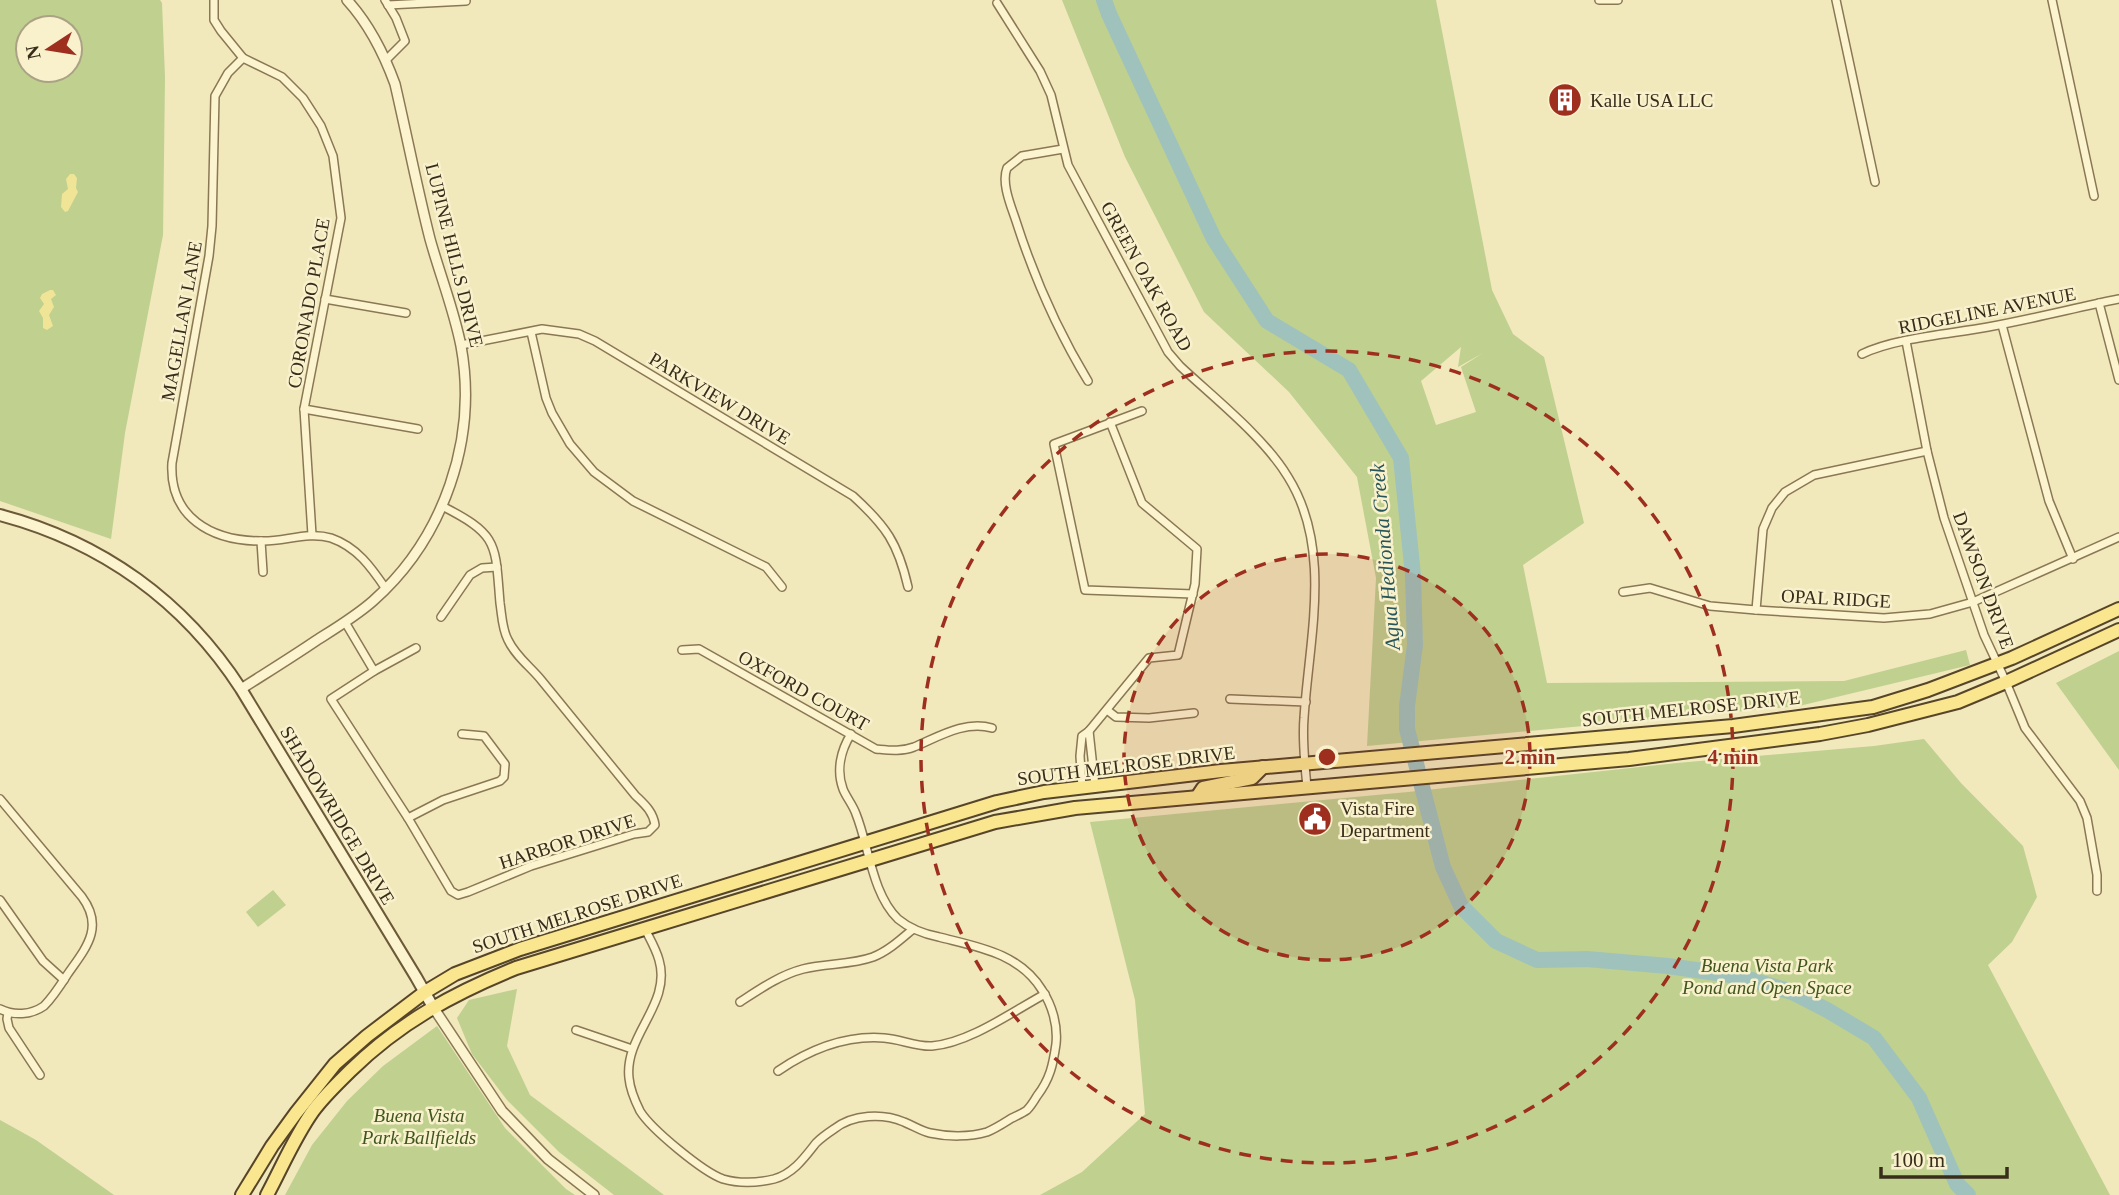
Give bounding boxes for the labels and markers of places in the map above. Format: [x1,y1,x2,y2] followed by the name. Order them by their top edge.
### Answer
[1546,81,1584,119] building icon: Kalle USA LLC
[1590,90,1714,111] place label: Kalle USA LLC
[1315,745,1339,769] centre of rings
[1340,798,1430,841] place label: Vista Fire Department
[1296,800,1334,838] public building icon: Vista Fire Department

